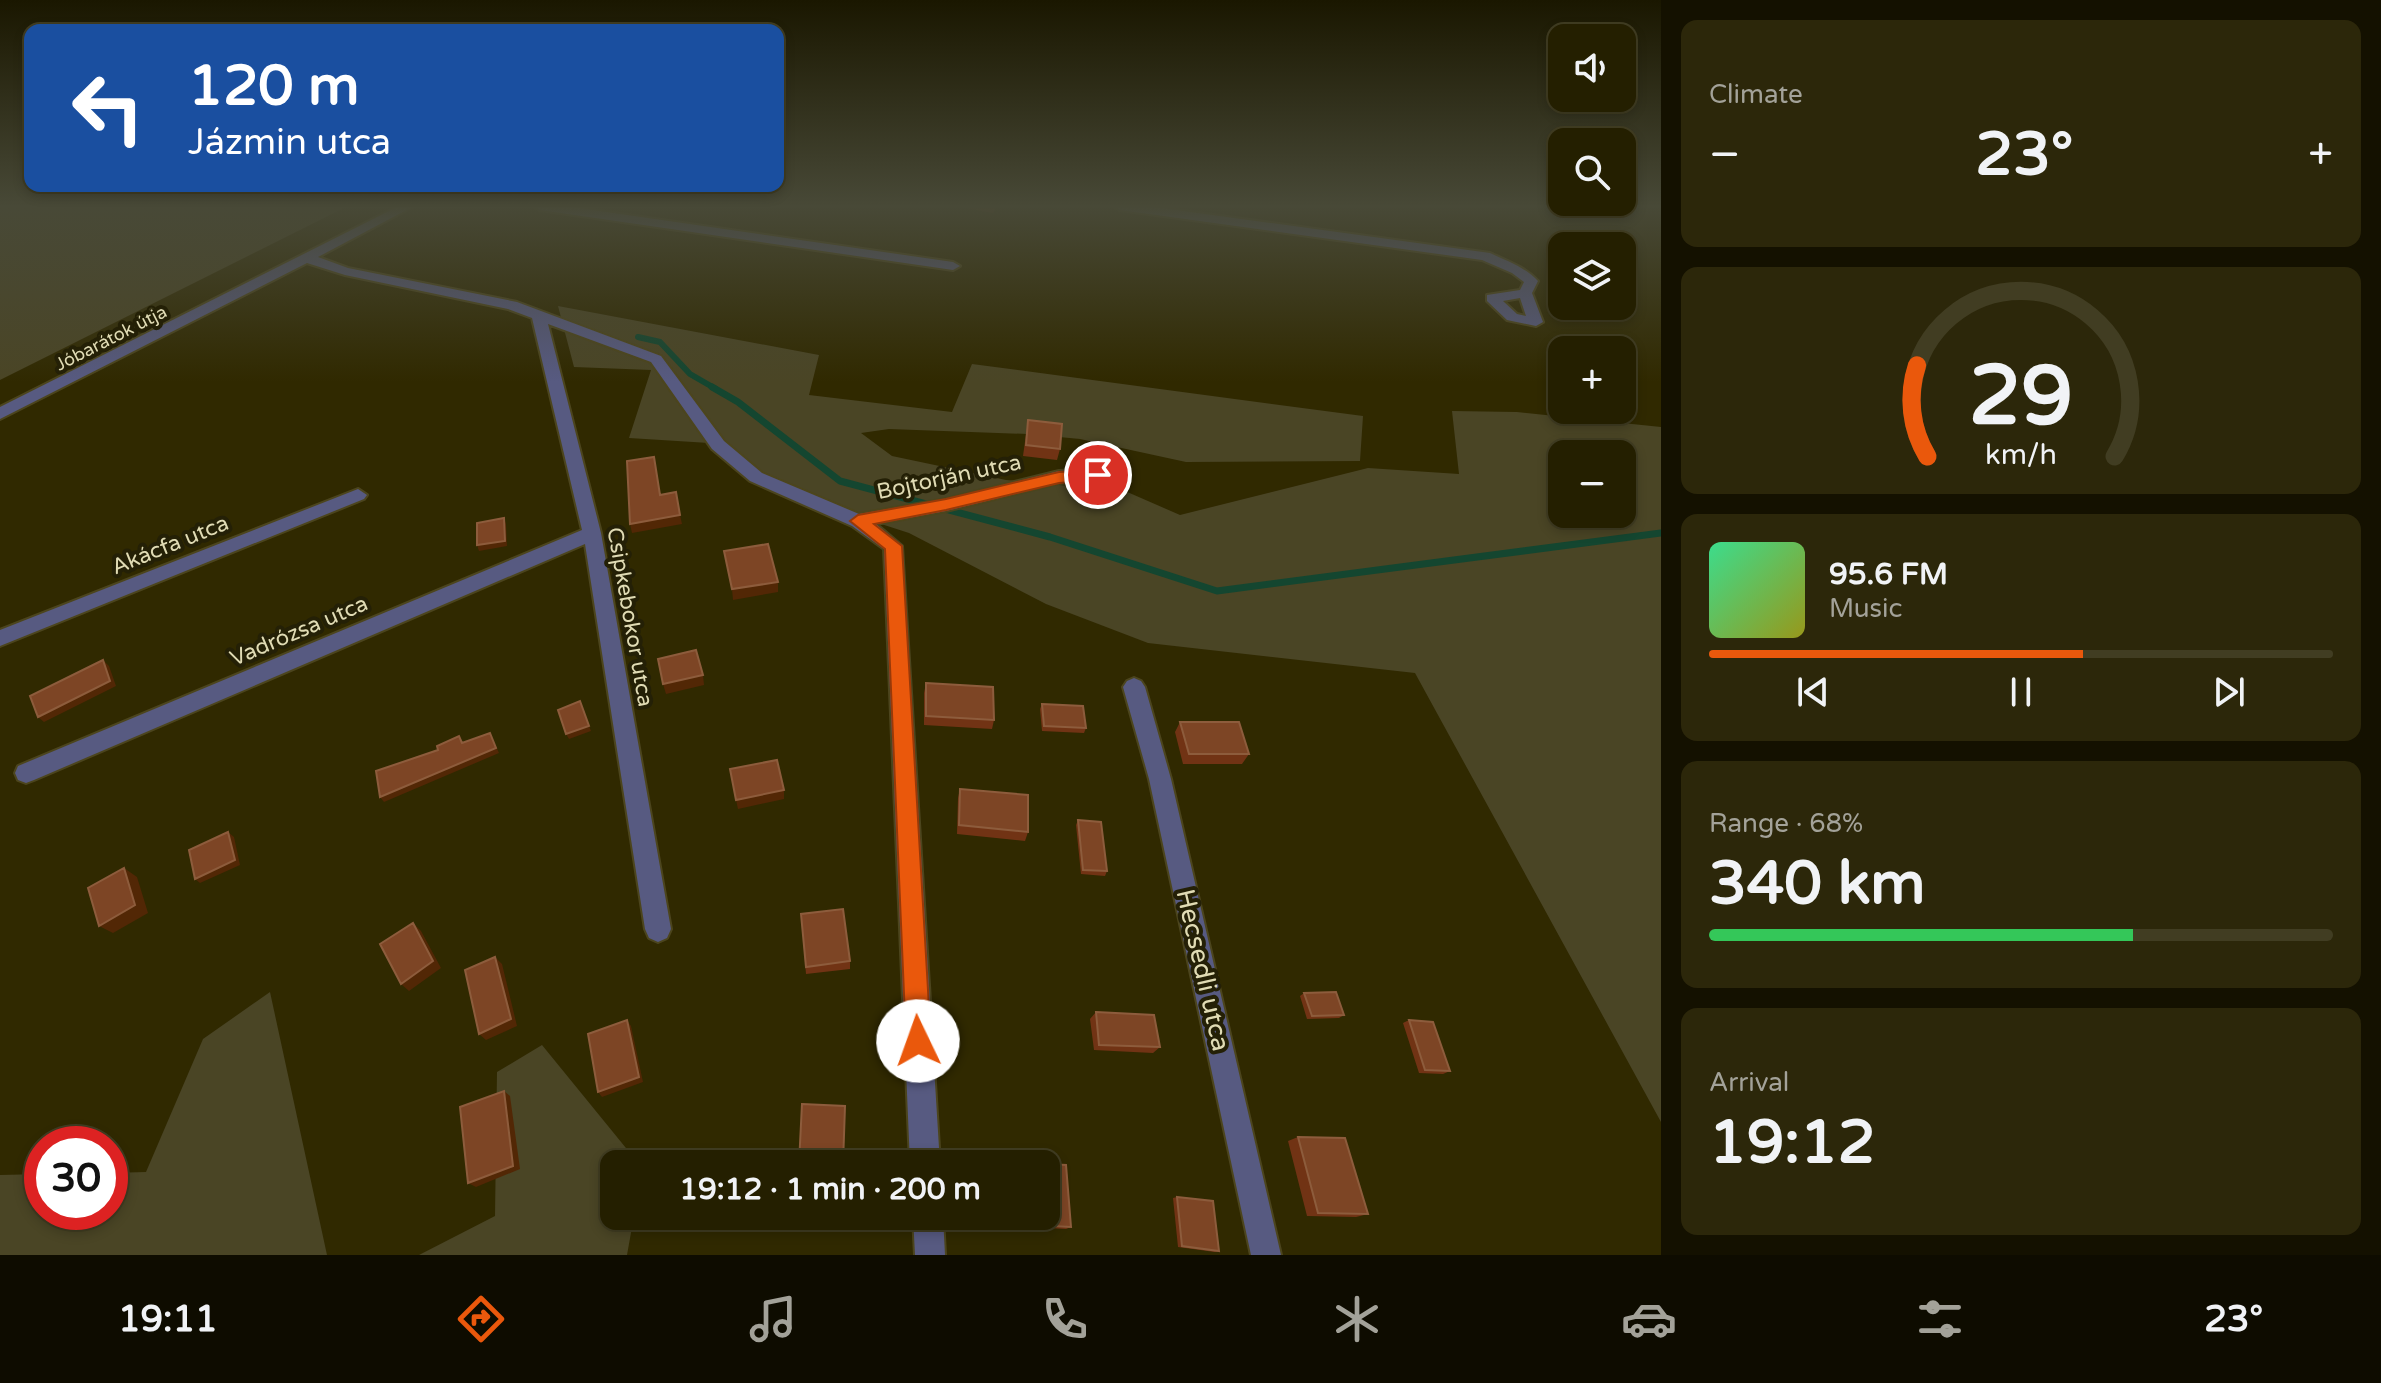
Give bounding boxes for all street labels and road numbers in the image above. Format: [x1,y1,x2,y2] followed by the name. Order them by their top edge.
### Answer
[52,300,170,376] street label: Jóbarátok útja
[874,449,1024,505] street label: Bojtorján utca
[108,510,232,580] street label: Akácfa utca
[601,525,659,709] street label: Csipkebokor utca
[226,590,372,672] street label: Vadrózsa utca
[1169,886,1237,1054] street label: Hecsedli utca

